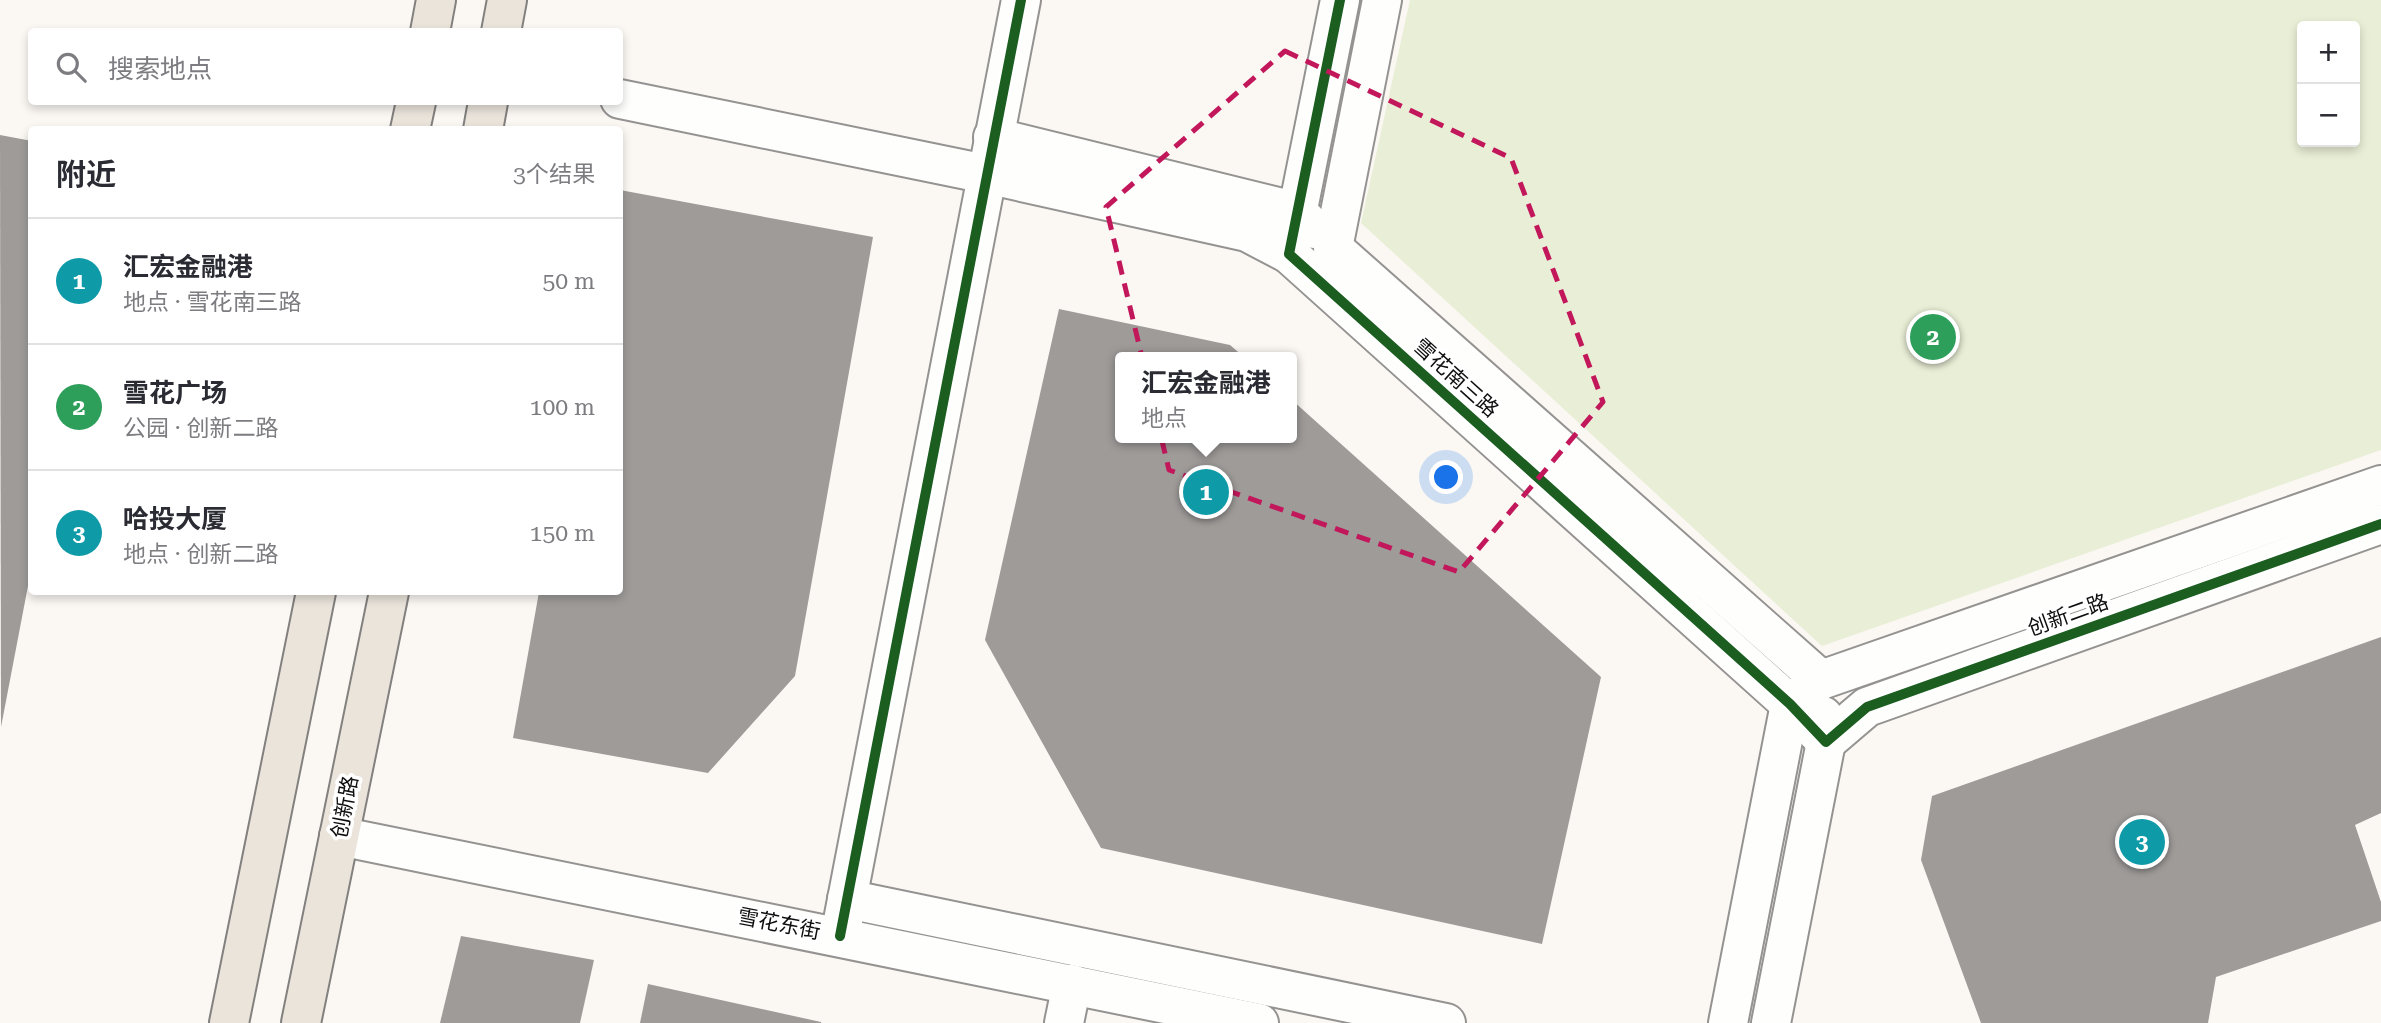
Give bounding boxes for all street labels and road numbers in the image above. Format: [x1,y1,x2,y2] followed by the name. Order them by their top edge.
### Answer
[1409,334,1503,422] street label: 雪花南三路
[2024,589,2112,641] street label: 创新二路
[327,774,363,840] street label: 创新路
[735,904,823,944] street label: 雪花东街

